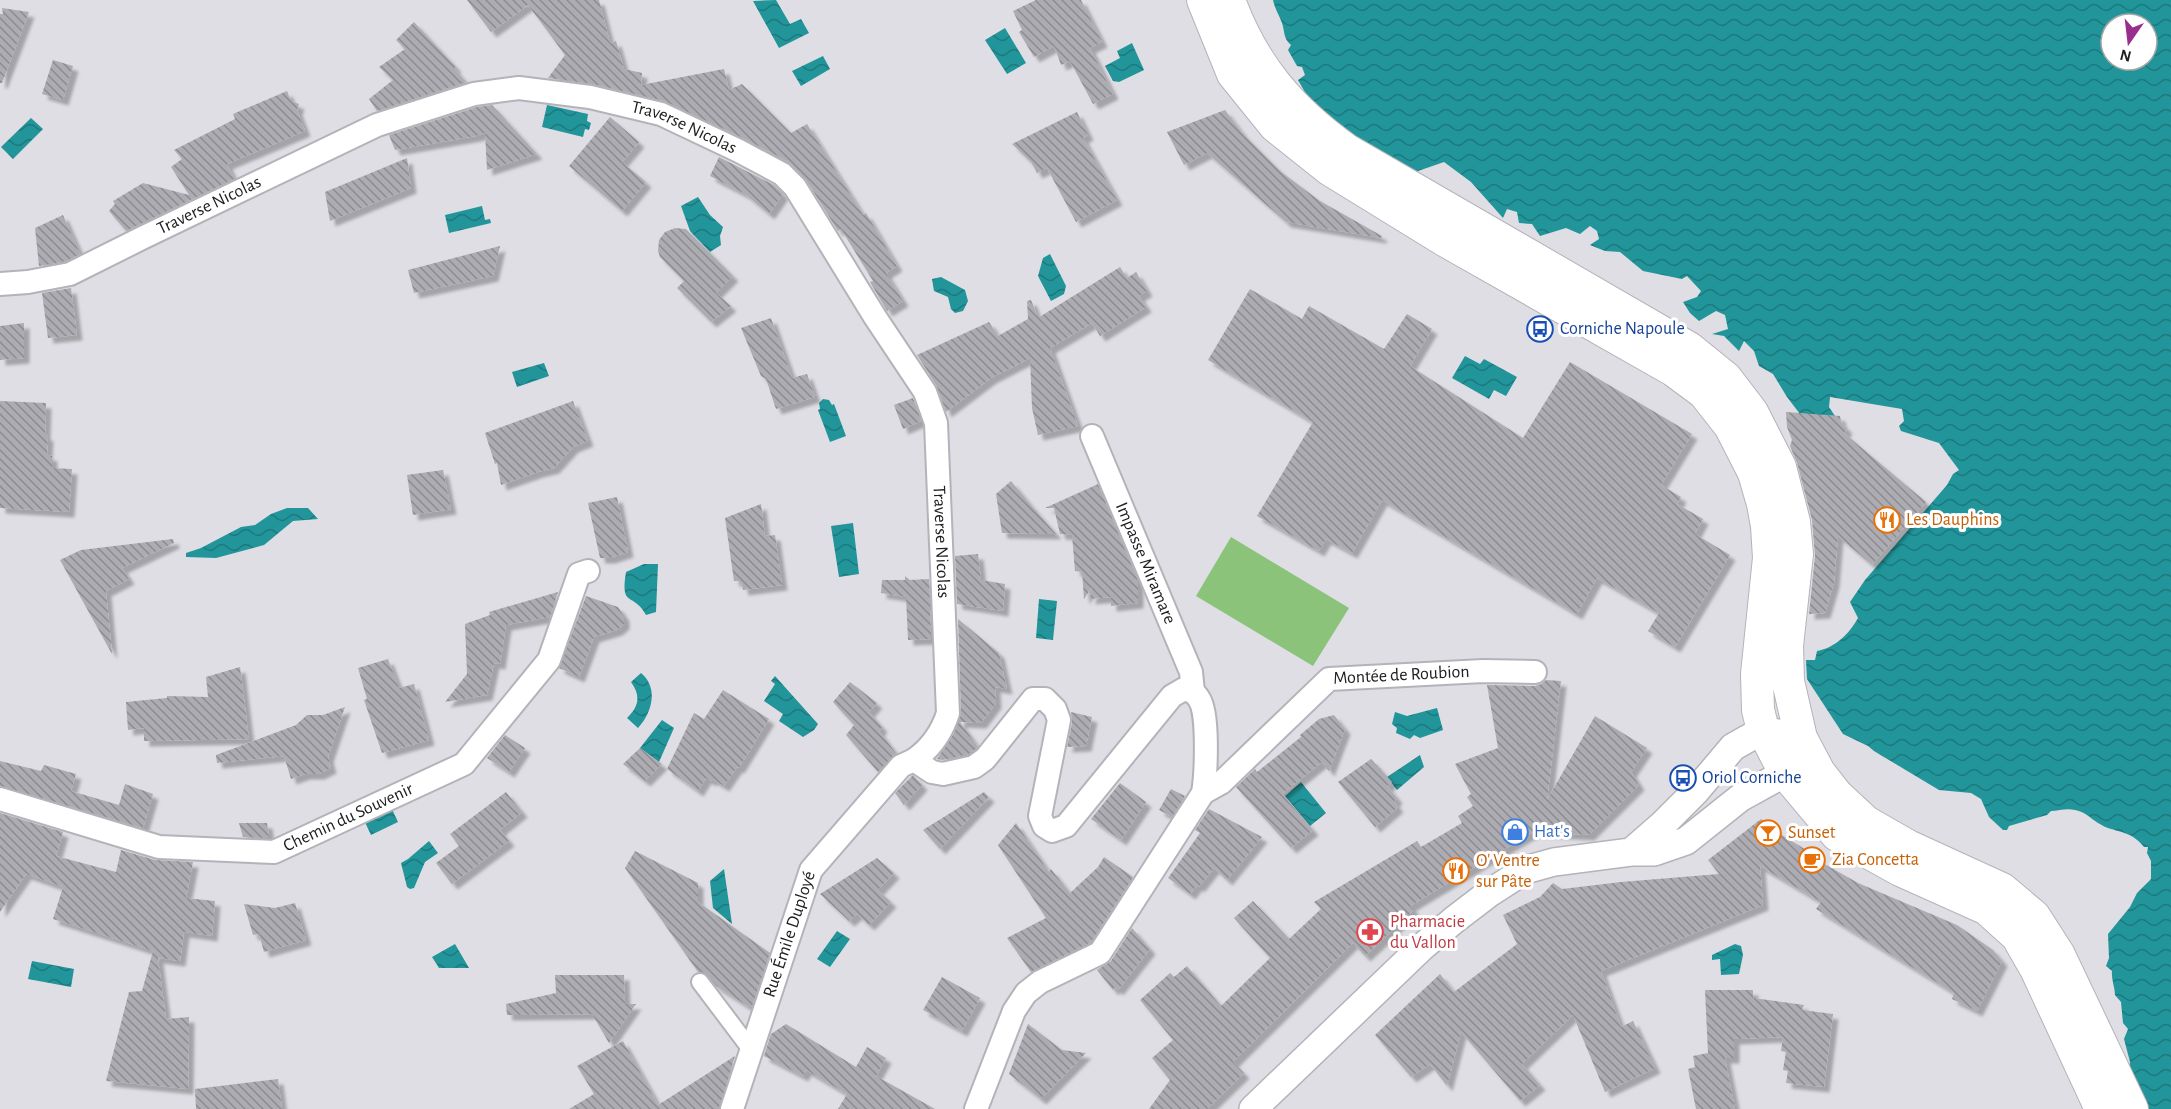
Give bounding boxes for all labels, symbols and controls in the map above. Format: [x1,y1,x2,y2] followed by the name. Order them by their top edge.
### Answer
[2099,12,2159,72] north arrow
[2118,46,2133,65] text: N
[629,98,739,157] street label: Traverse Nicolas
[155,173,264,238] street label: Traverse Nicolas
[1525,314,1555,344] bus stop icon: Corniche Napoule
[1560,320,1685,338] place label: Corniche Napoule
[930,485,952,599] street label: Traverse Nicolas
[1112,500,1179,627] street label: Impasse Miramare
[1872,505,1902,535] restaurant icon: Les Dauphins
[1906,511,1999,529] place label: Les Dauphins
[1333,663,1470,688] street label: Montée de Roubion
[1668,763,1698,793] bus stop icon: Oriol Corniche
[1702,769,1802,787] place label: Oriol Corniche
[281,780,416,855] street label: Chemin du Souvenir
[1500,817,1530,847] shop icon: Hat's
[1753,818,1783,848] bar icon: Sunset
[1534,823,1570,841] place label: Hat's
[1788,824,1836,842] place label: Sunset
[1797,845,1827,875] cafe icon: Zia Concetta
[1832,851,1919,869] place label: Zia Concetta
[1476,852,1540,891] place label: O' Ventre sur Pâte
[1441,856,1471,886] restaurant icon: O' Ventre sur Pâte
[761,869,819,1000] street label: Rue Émile Duployé
[1390,913,1465,952] place label: Pharmacie du Vallon
[1355,917,1385,947] pharmacy icon: Pharmacie du Vallon

